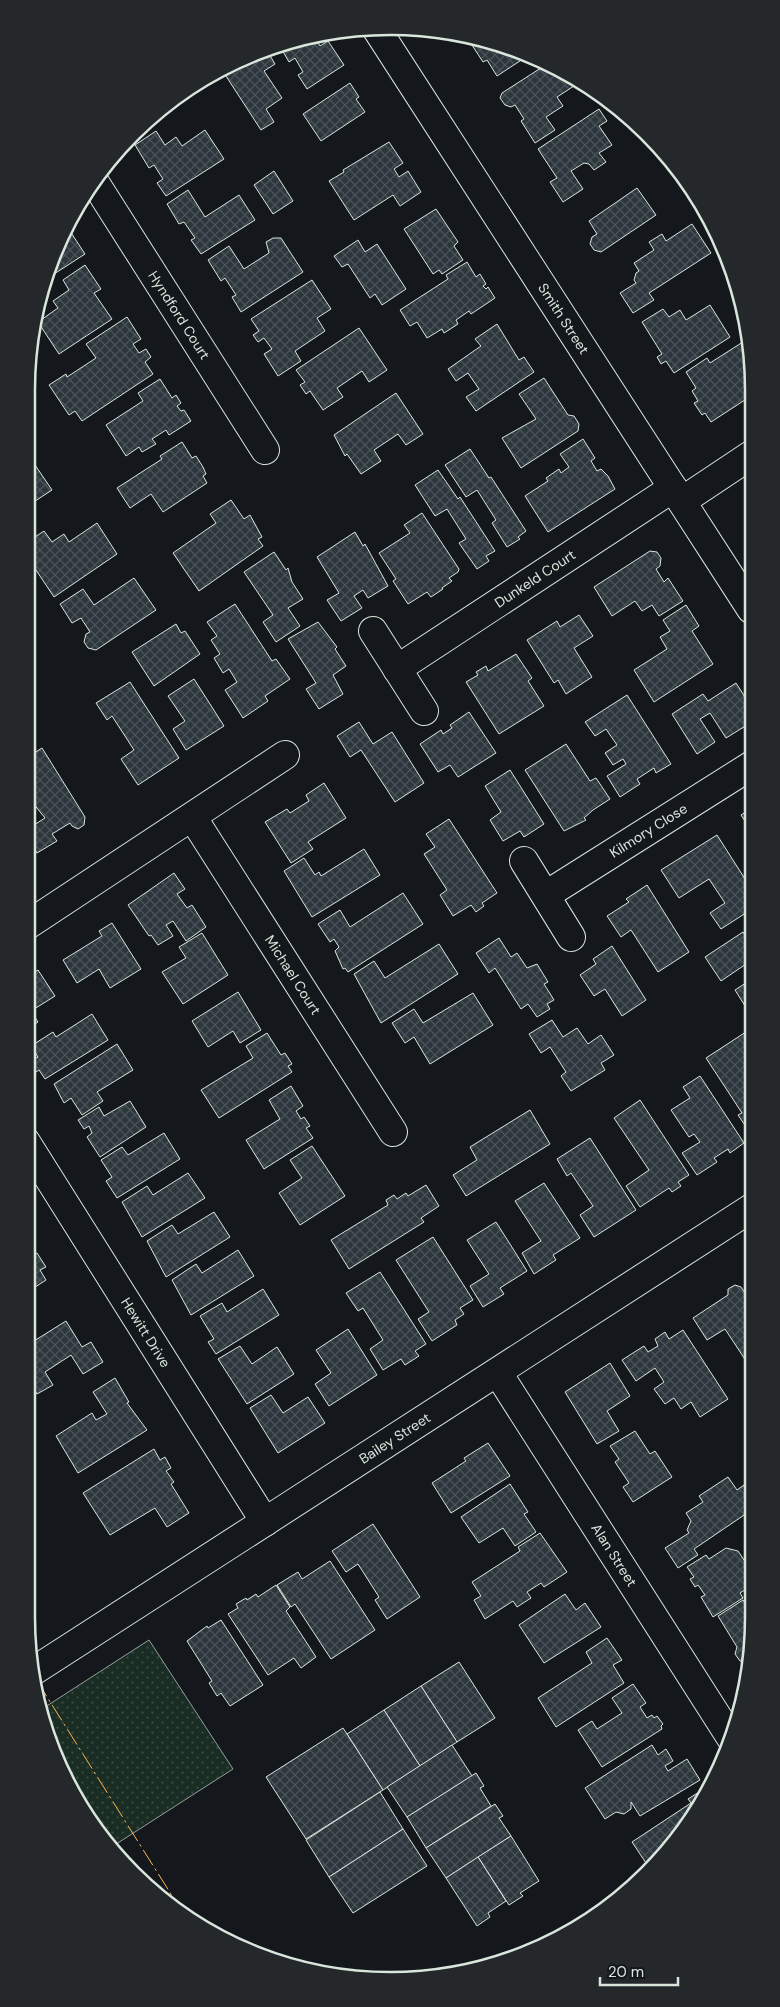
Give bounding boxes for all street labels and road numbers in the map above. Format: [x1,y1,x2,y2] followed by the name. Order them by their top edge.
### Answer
[144,268,214,363] street label: Hyndford Court
[534,280,593,358] street label: Smith Street
[491,546,579,612] street label: Dunkeld Court
[606,799,691,862] street label: Kilmory Close
[261,932,325,1018] street label: Michael Court
[117,1294,175,1371] street label: Hewitt Drive
[356,1408,434,1468] street label: Bailey Street
[587,1520,641,1590] street label: Alan Street

